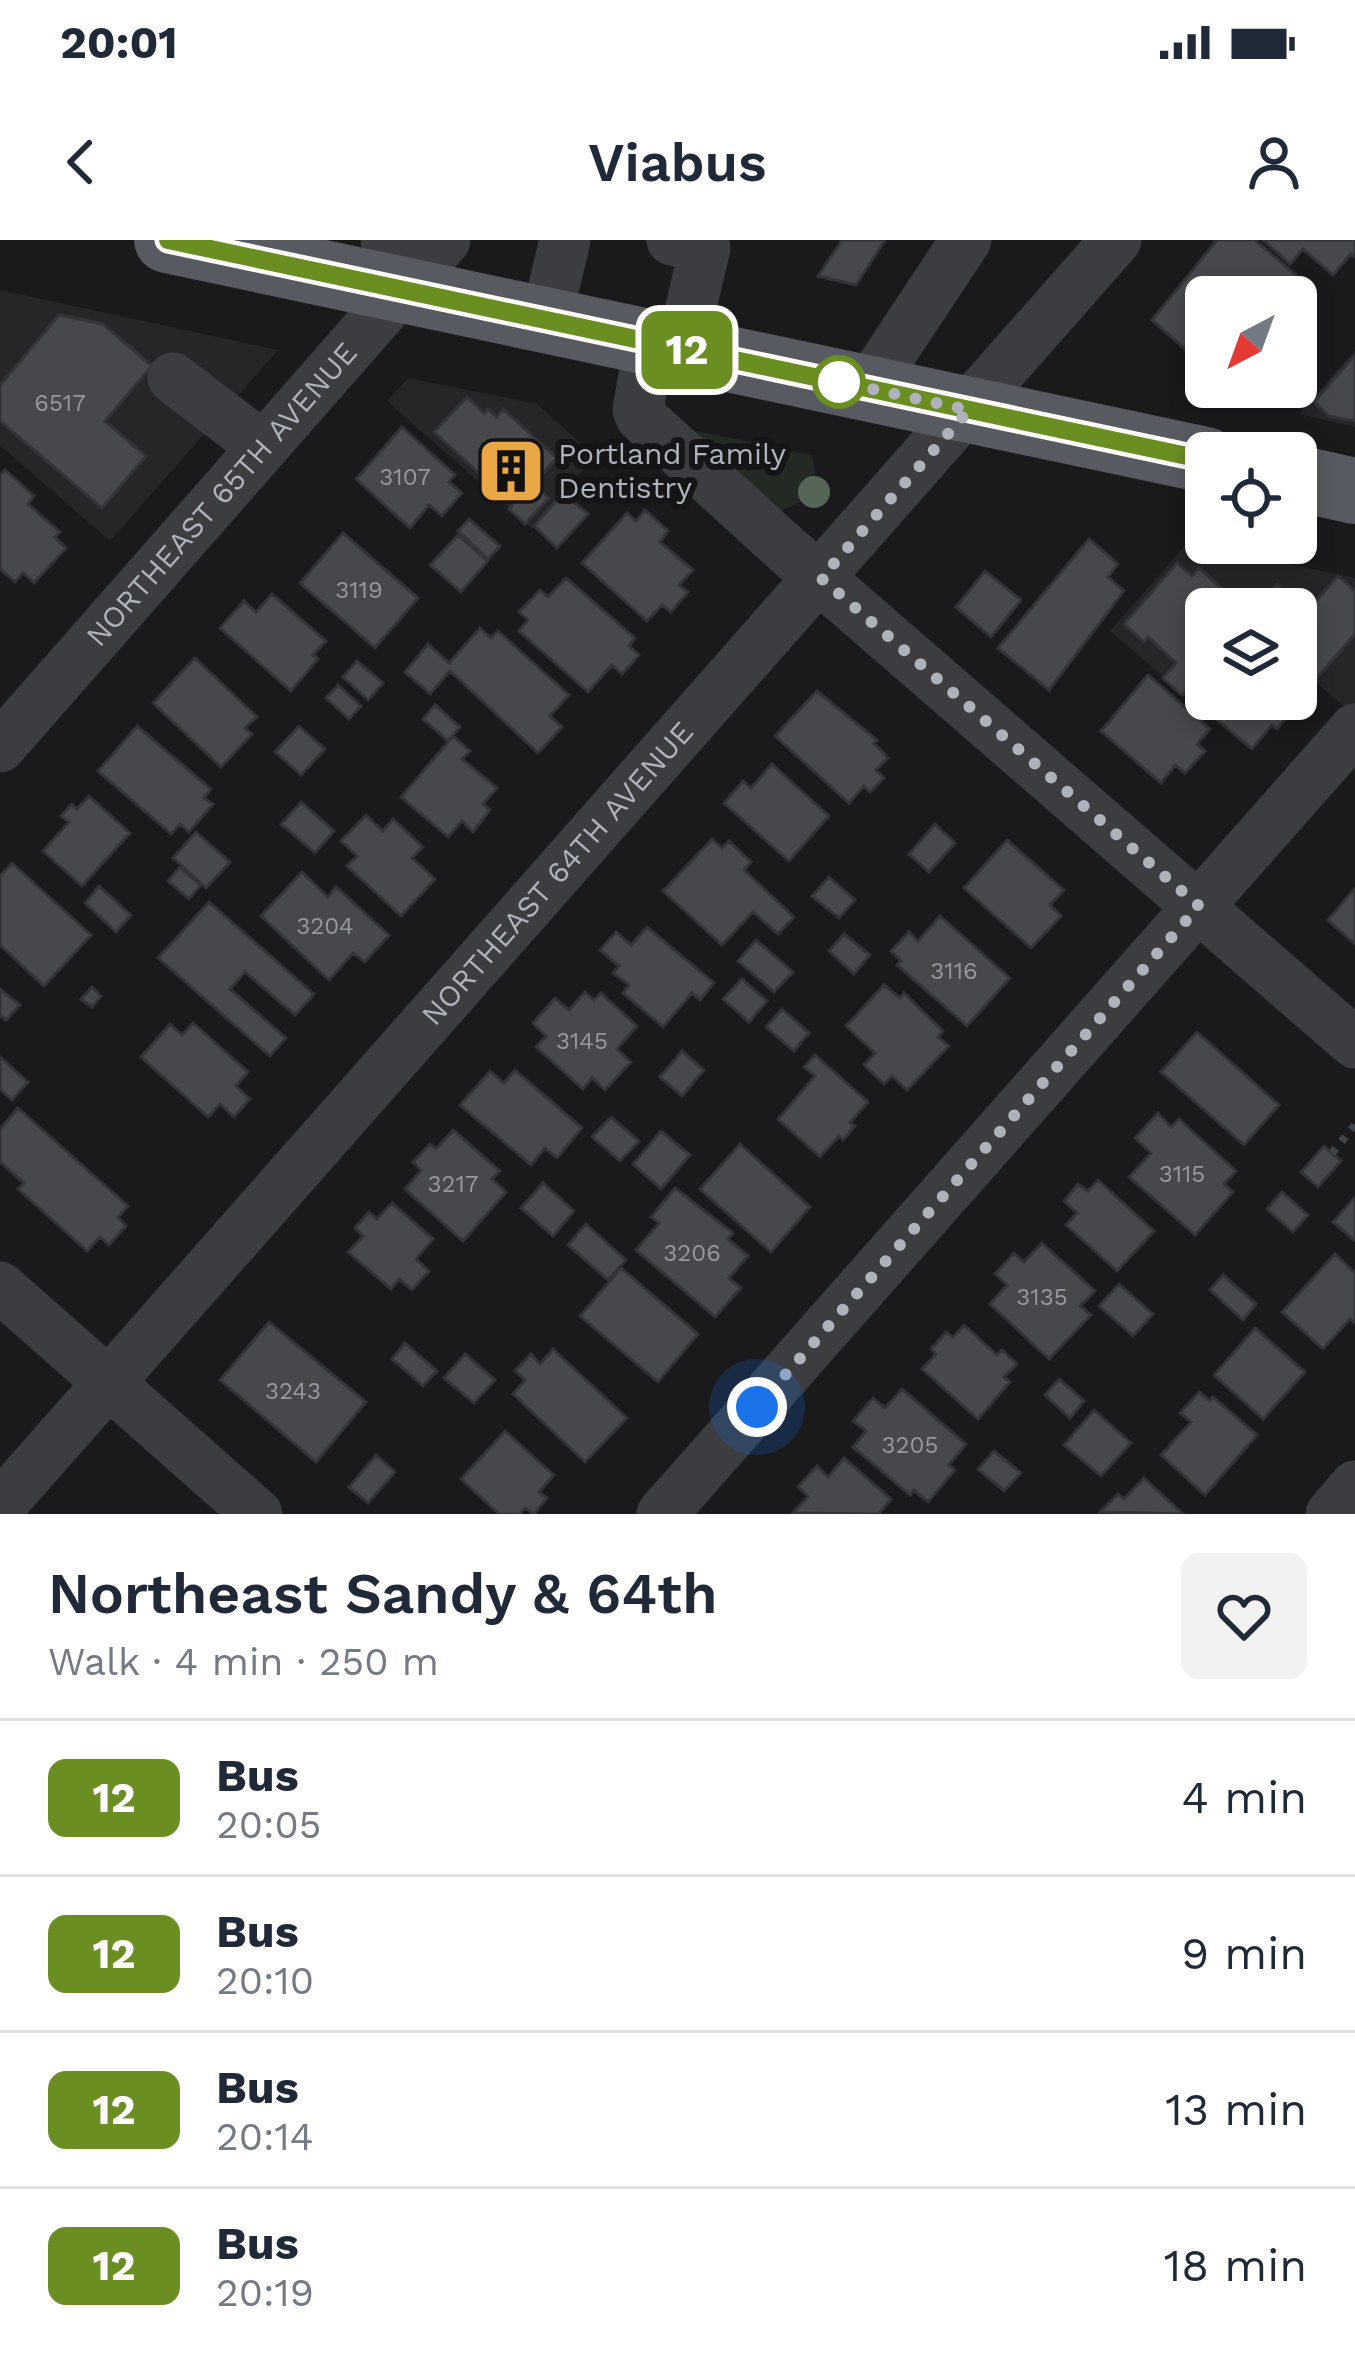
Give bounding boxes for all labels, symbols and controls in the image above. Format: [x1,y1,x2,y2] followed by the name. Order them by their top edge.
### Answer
[60,16,178,69] text: 20:01
[48,129,114,195] icon: back
[1241,129,1307,195] icon: person
[588,131,767,194] text: Viabus
[1185,276,1317,408] north arrow
[1185,276,1317,720] map controls
[633,311,741,389] line badge: 12
[665,325,709,374] text: 12
[79,335,364,653] street label: NORTHEAST 65TH AVENUE
[814,357,864,407] unlabelled marker
[34,389,86,417] house number: 6517
[1185,432,1317,564] button: locate
[476,436,546,506] building icon: Portland Family Dentistry
[558,436,786,505] place label: Portland Family Dentistry
[379,463,431,491] house number: 3107
[335,576,383,604] house number: 3119
[1185,588,1317,720] button: layers
[414,714,700,1032] street label: NORTHEAST 64TH AVENUE
[296,912,354,940] house number: 3204
[930,957,978,985] house number: 3116
[556,1027,608,1055] house number: 3145
[1159,1160,1205,1188] house number: 3115
[428,1170,478,1198] house number: 3217
[663,1239,721,1267] house number: 3206
[1016,1283,1068,1311] house number: 3135
[265,1377,321,1405] house number: 3243
[727,1377,787,1437] your location
[882,1431,938,1459] house number: 3205
[1181,1553,1307,1679] button: heart
[48,1560,718,1627] text: Northeast Sandy & 64th
[48,1639,439,1684] text: Walk · 4 min · 250 m
[216,1749,299,1802] text: Bus
[1181,1771,1307,1824] text: 4 min
[92,1773,136,1822] text: 12
[216,1802,322,1847] text: 20:05
[216,1905,299,1958] text: Bus
[1181,1927,1307,1980] text: 9 min
[92,1929,136,1978] text: 12
[216,1958,314,2003] text: 20:10
[216,2061,299,2114] text: Bus
[1165,2083,1307,2136] text: 13 min
[92,2085,136,2134] text: 12
[216,2114,314,2159] text: 20:14
[216,2217,299,2270] text: Bus
[1164,2239,1307,2292] text: 18 min
[92,2241,136,2290] text: 12
[216,2270,314,2315] text: 20:19

